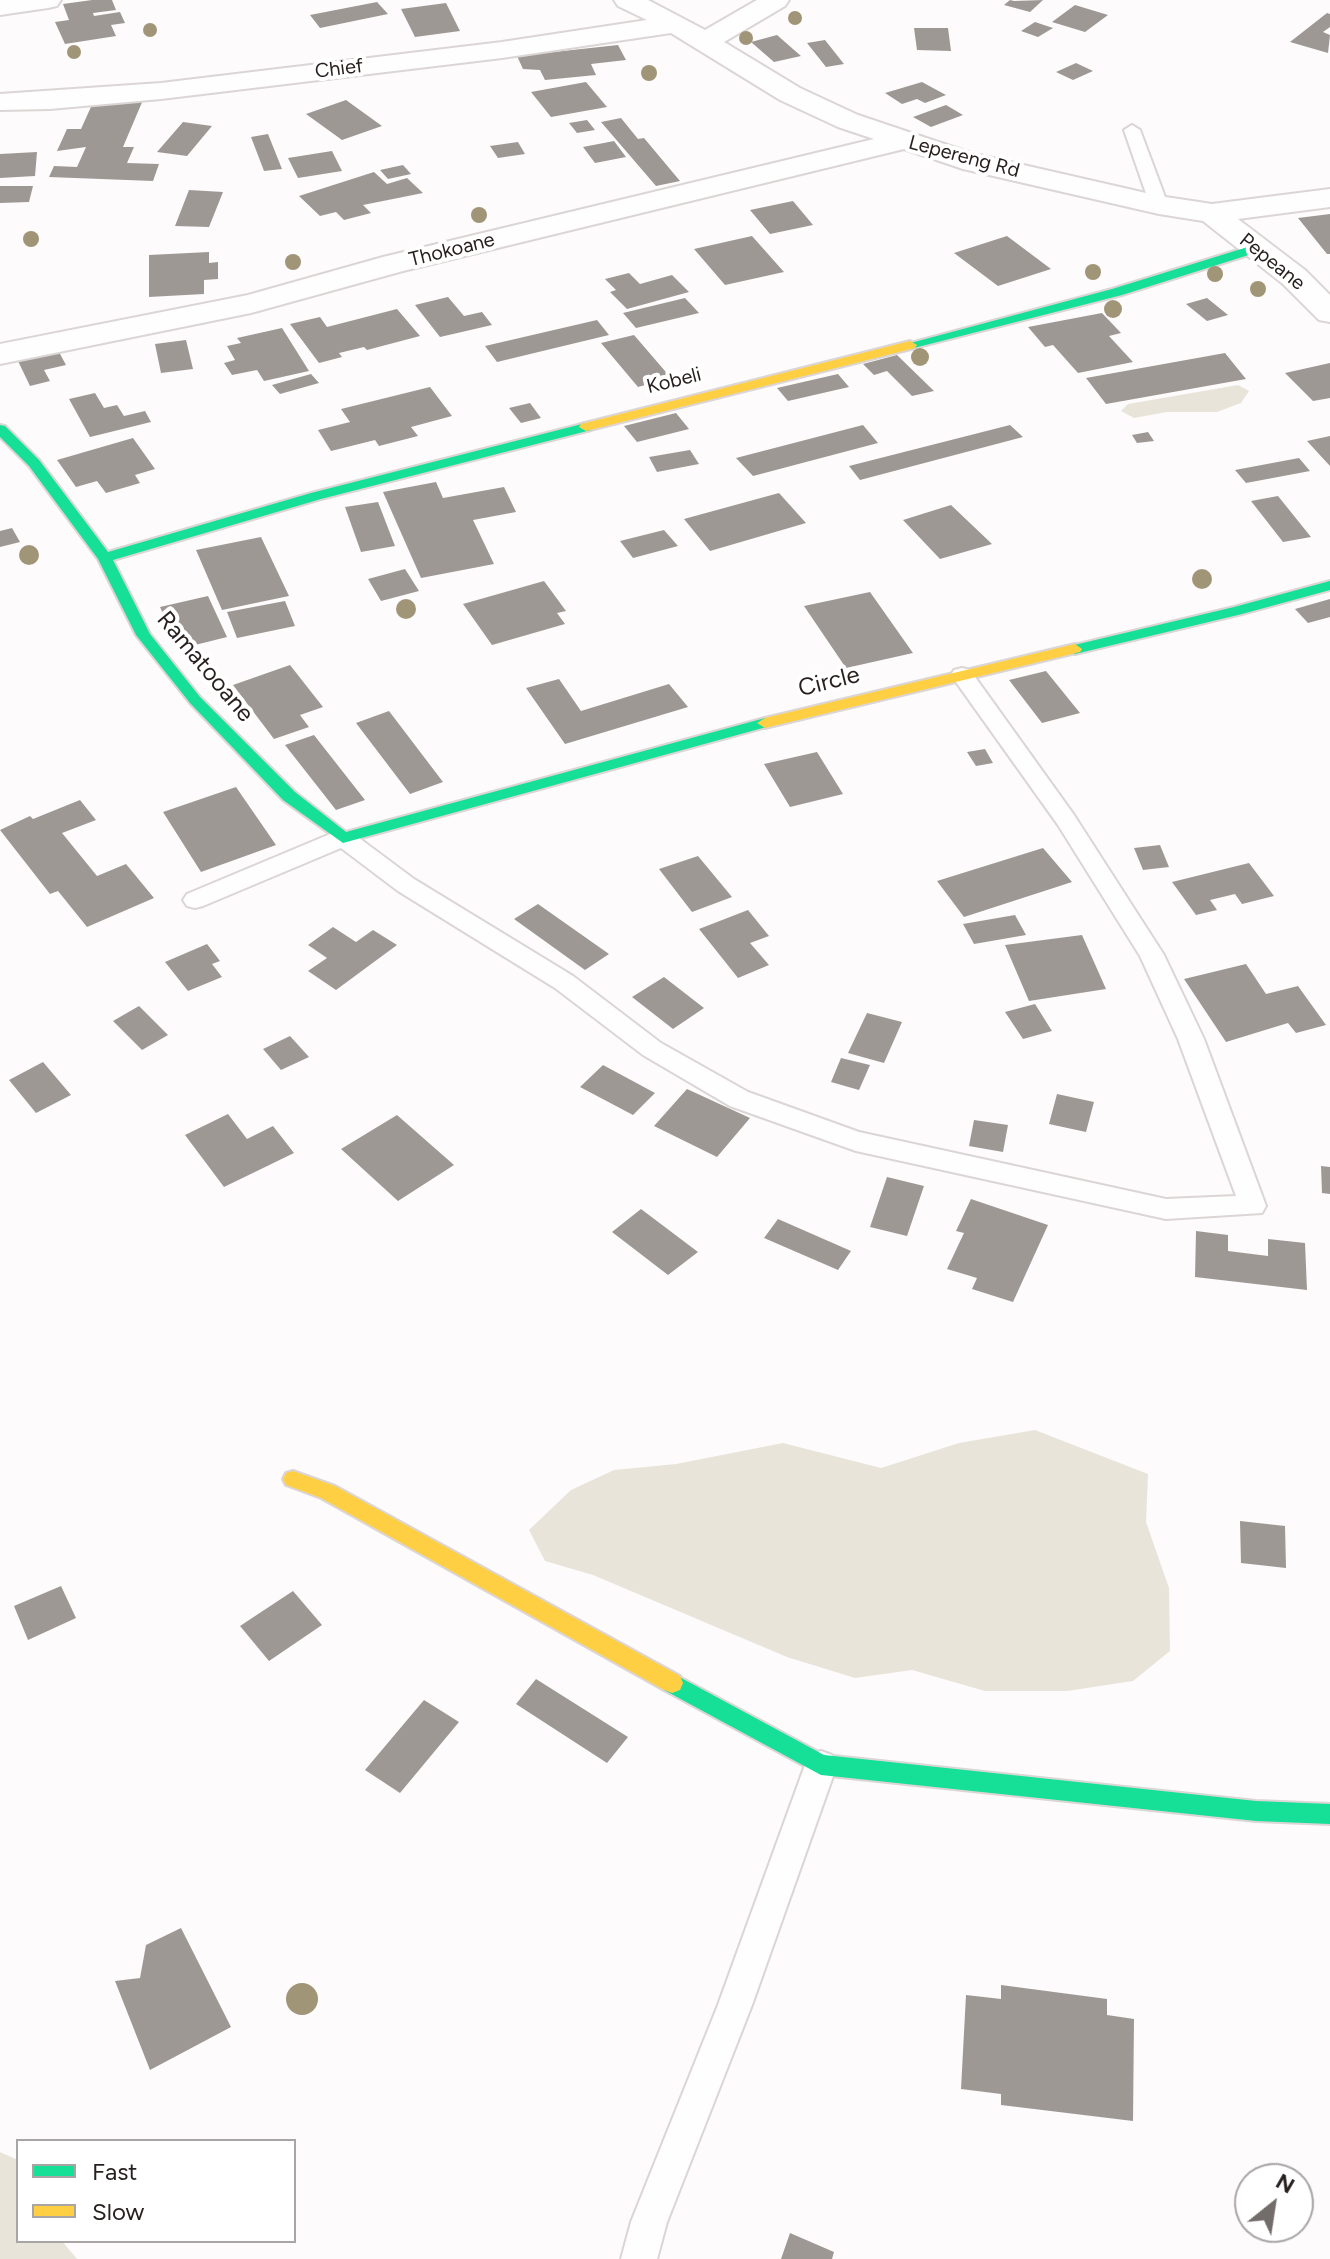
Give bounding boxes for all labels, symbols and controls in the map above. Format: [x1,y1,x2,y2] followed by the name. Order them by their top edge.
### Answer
[313,54,365,84] street label: Chief
[906,131,1022,183] street label: Lepereng Rd
[407,228,497,272] street label: Thokoane
[1234,228,1310,296] street label: Pepeane
[644,363,704,399] street label: Kobeli
[150,606,260,728] street label: Ramatooane
[795,660,863,704] street label: Circle
[16,2139,296,2243] legend
[92,2157,137,2186] text: Fast
[1234,2163,1314,2243] north arrow
[1271,2168,1299,2199] text: N
[92,2197,144,2226] text: Slow

